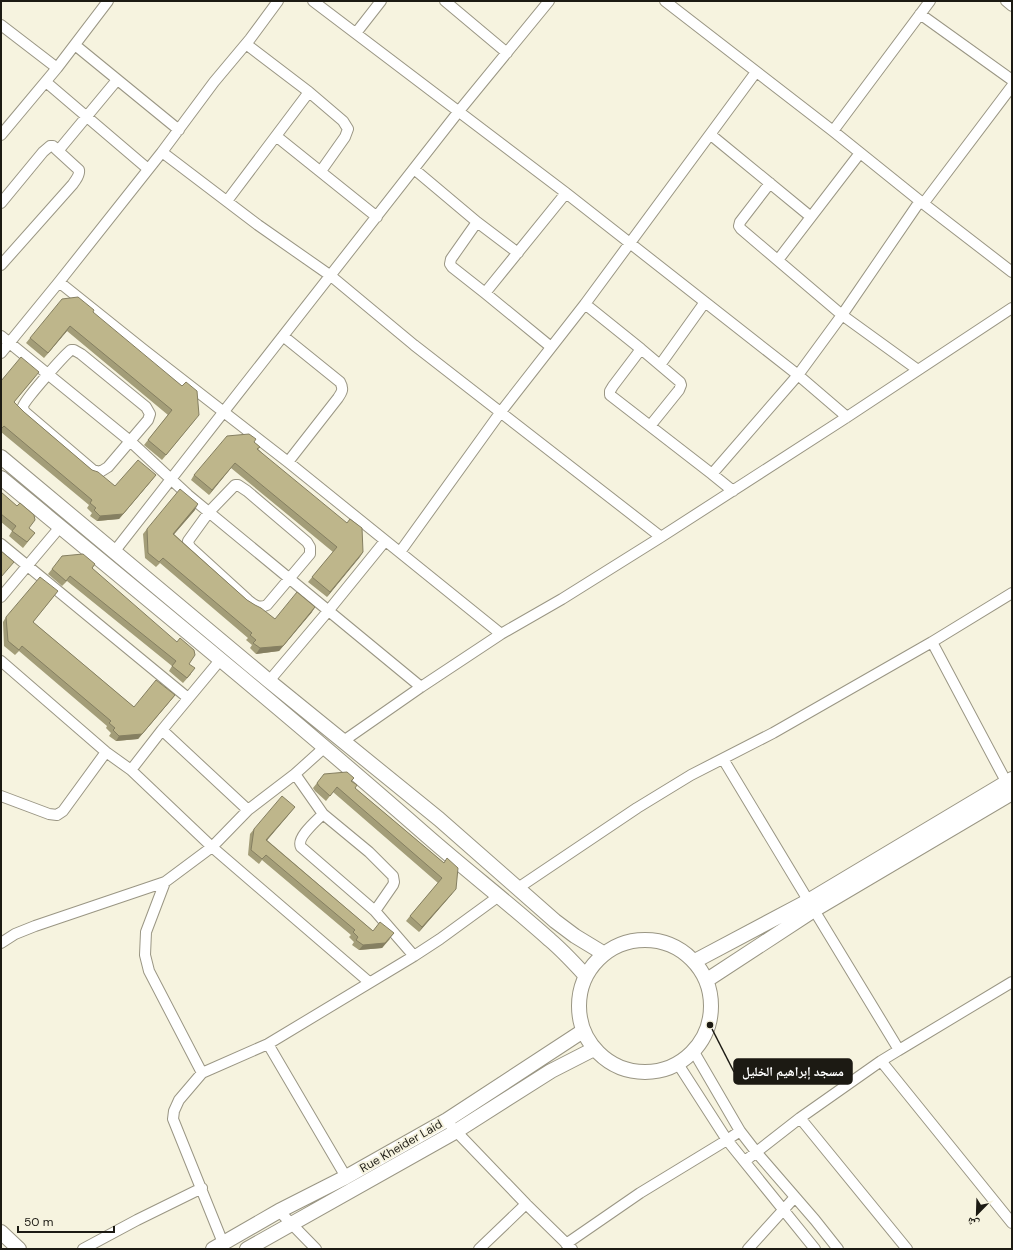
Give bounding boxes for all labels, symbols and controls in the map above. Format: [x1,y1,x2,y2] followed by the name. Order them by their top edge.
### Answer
[734,1059,852,1084] callout: مسجد إبراهيم الخليل
[742,1063,844,1081] text: مسجد إبراهيم الخليل
[357,1116,445,1176] street label: Rue Kheider Laid
[957,1194,997,1234] north arrow
[18,1208,114,1234] scale bar
[965,1213,982,1232] text: ش
[24,1214,53,1230] text: 50 m

